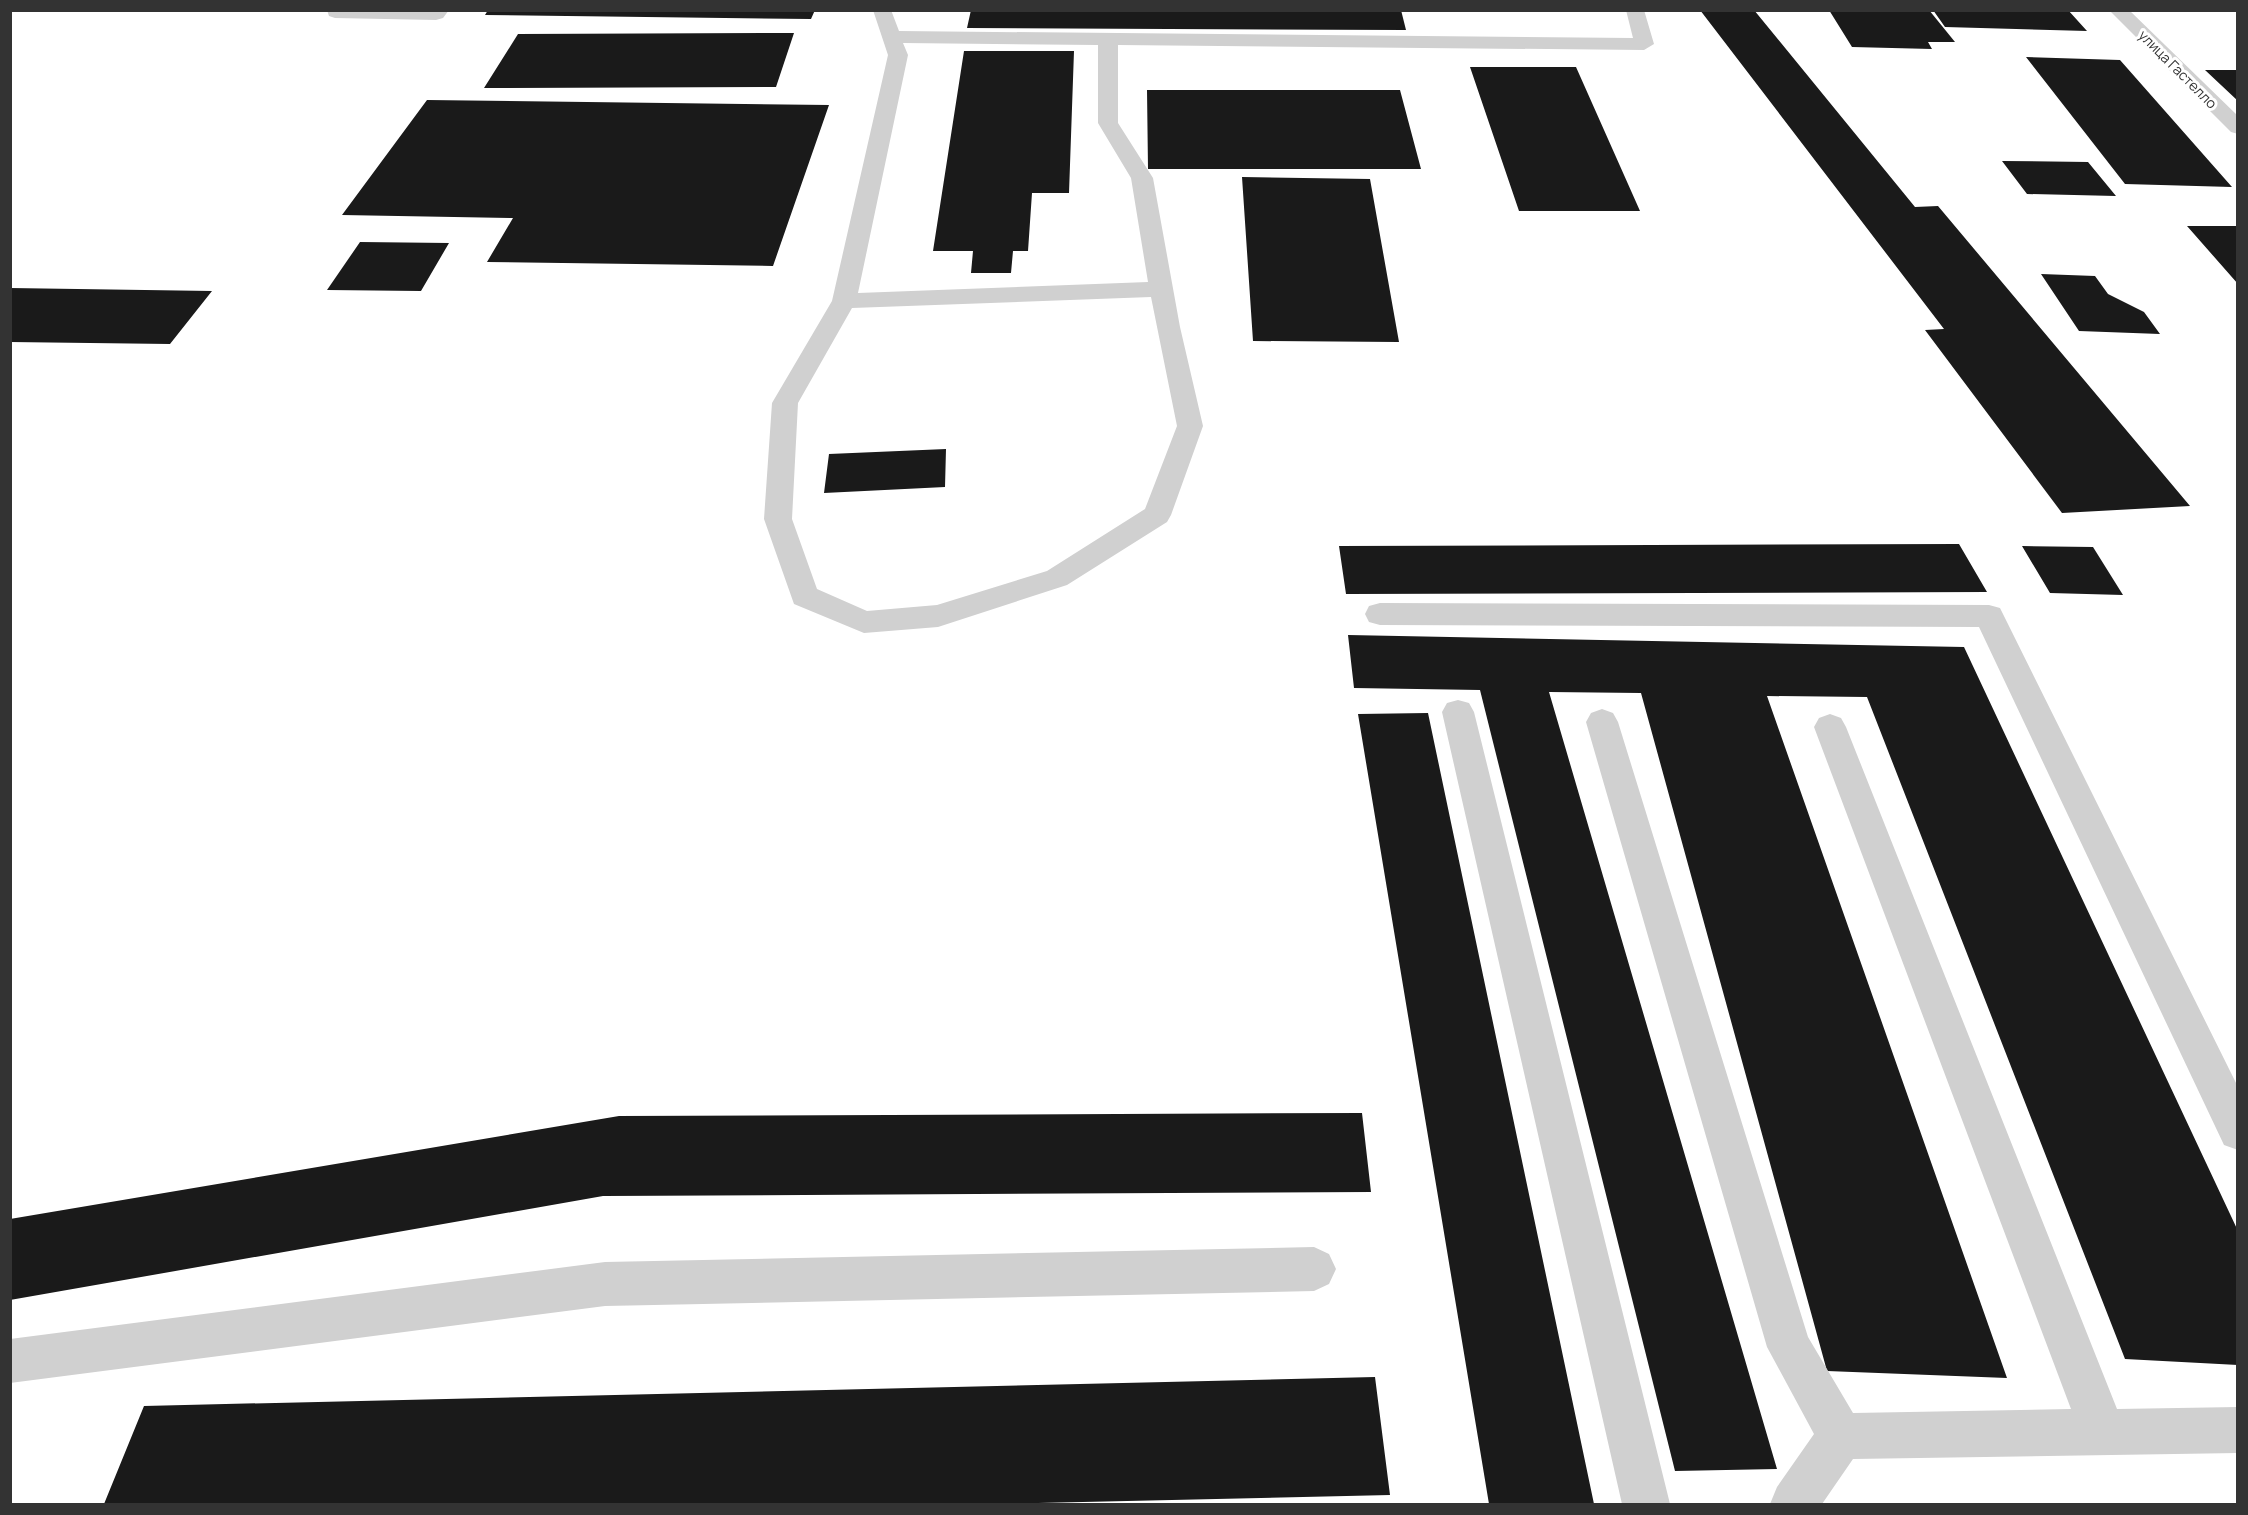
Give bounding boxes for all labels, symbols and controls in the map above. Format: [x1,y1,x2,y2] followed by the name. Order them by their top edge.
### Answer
[2135,26,2221,112] street label: улица Гастелло

